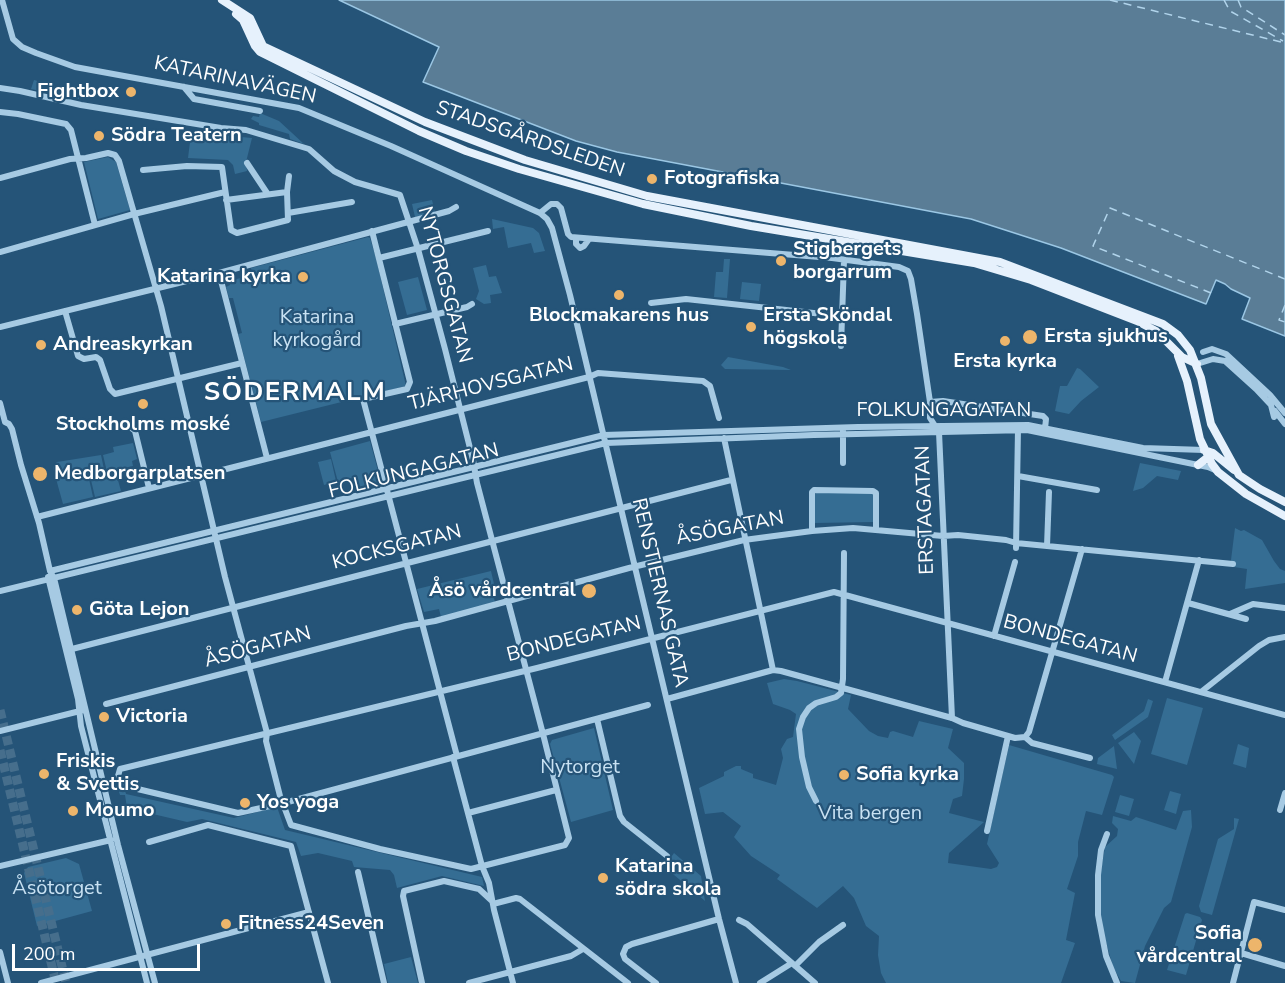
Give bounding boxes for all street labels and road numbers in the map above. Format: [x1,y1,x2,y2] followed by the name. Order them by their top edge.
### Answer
[152,52,318,110] street label: KATARINAVÄGEN
[433,96,627,184] street label: STADSGÅRDSLEDEN
[412,204,476,366] street label: NYTORGSGATAN
[406,353,576,417] street label: TJÄRHOVSGATAN
[857,399,1031,423] street label: FOLKUNGAGATAN
[326,439,502,505] street label: FOLKUNGAGATAN
[912,445,940,575] street label: ERSTAGATAN
[626,496,692,690] street label: RENSTIERNAS GATA
[674,507,786,551] street label: ÅSÖGATAN
[330,520,464,576] street label: KOCKSGATAN
[1000,611,1140,669] street label: BONDEGATAN
[504,612,644,668] street label: BONDEGATAN
[202,622,314,674] street label: ÅSÖGATAN

